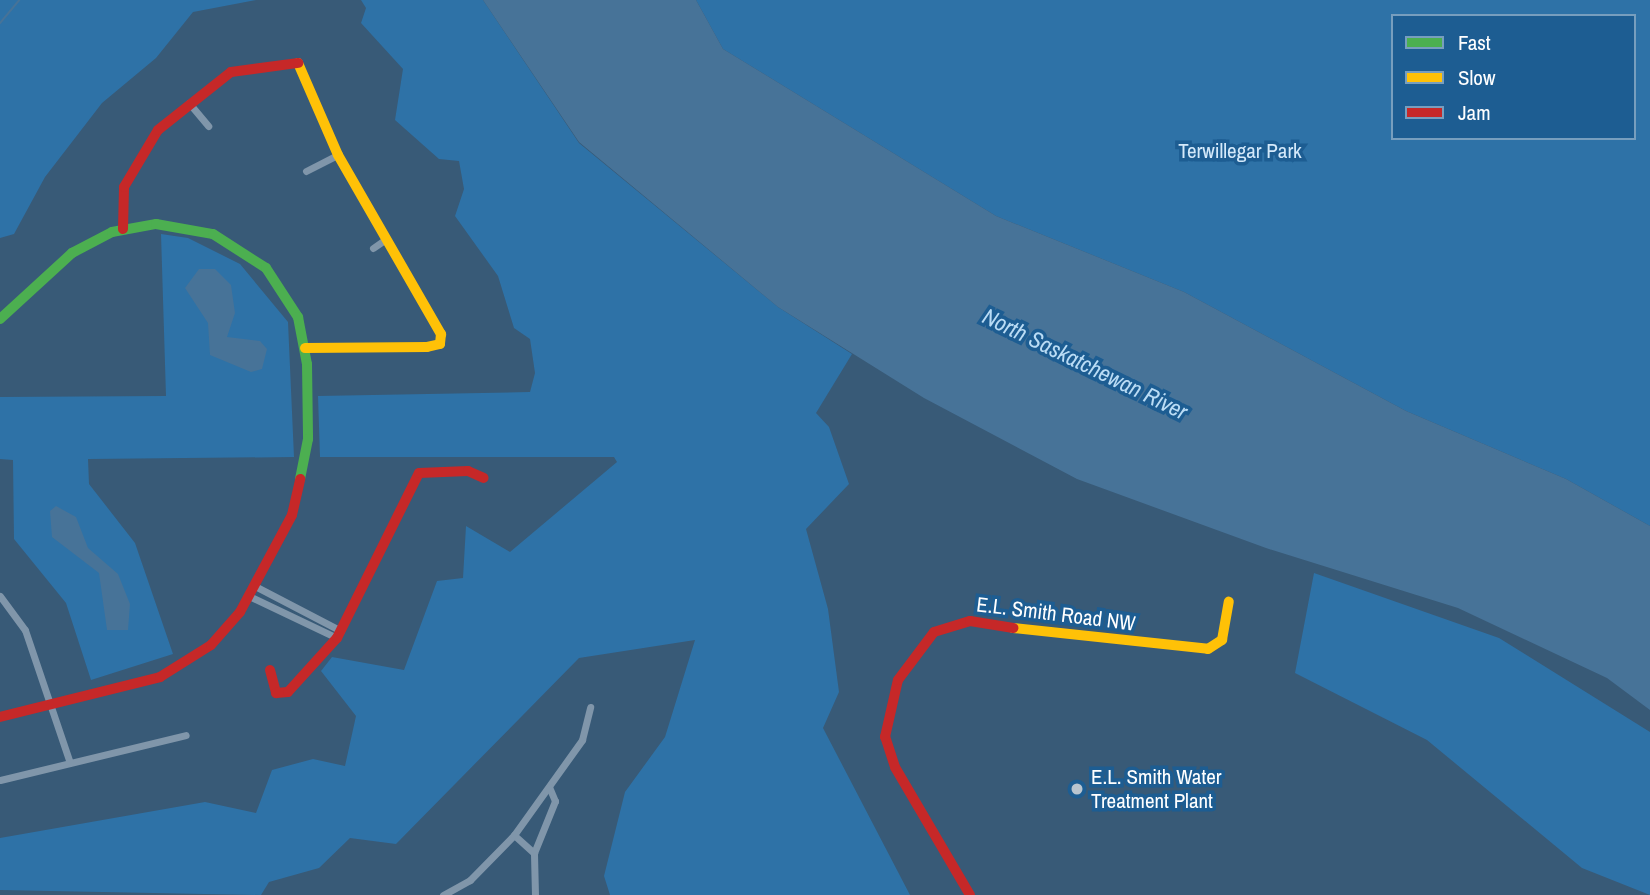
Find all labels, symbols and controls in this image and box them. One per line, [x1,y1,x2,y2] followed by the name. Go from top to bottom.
[1391,14,1636,140] legend
[1458,28,1491,57] text: Fast
[1458,63,1495,92] text: Slow
[1458,98,1491,127] text: Jam
[1178,138,1302,164] park label: Terwillegar Park
[978,302,1192,426] water label: North Saskatchewan River
[975,592,1137,636] street label: E.L. Smith Road NW
[1091,764,1221,814] place label: E.L. Smith Water Treatment Plant
[1069,781,1085,797] marker: E.L. Smith Water Treatment Plant

